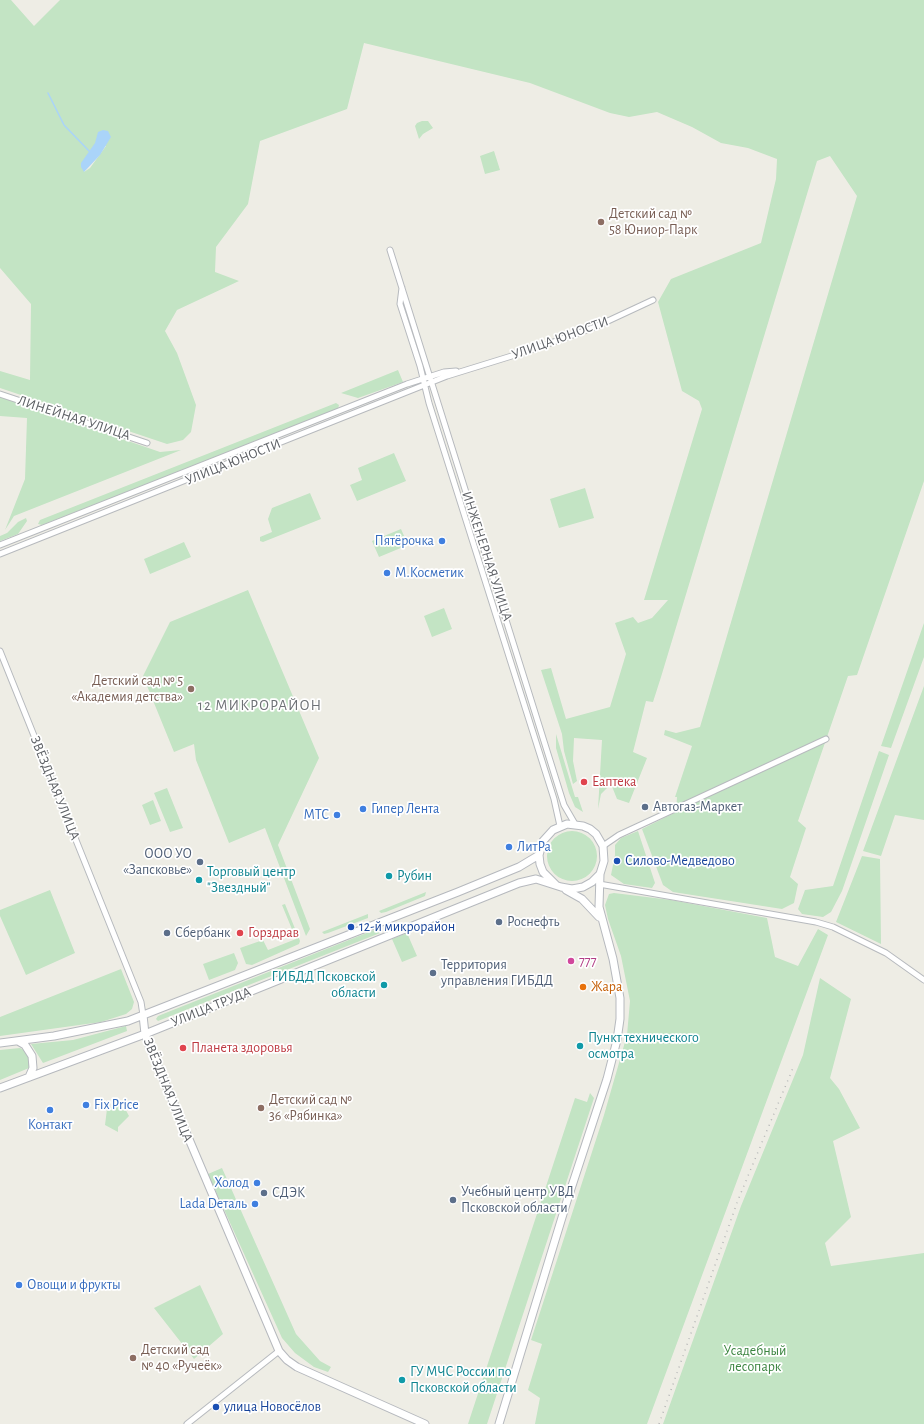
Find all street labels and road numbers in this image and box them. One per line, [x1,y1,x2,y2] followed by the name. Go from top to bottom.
[509,313,611,363] street label: УЛИЦА ЮНОСТИ
[16,392,132,444] street label: ЛИНЕЙНАЯ УЛИЦА
[183,435,283,489] street label: УЛИЦА ЮНОСТИ
[458,489,516,623] street label: ИНЖЕНЕРНАЯ УЛИЦА
[27,734,83,842] street label: ЗВЁЗДНАЯ УЛИЦА
[169,983,253,1031] street label: УЛИЦА ТРУДА
[140,1036,196,1144] street label: ЗВЁЗДНАЯ УЛИЦА

